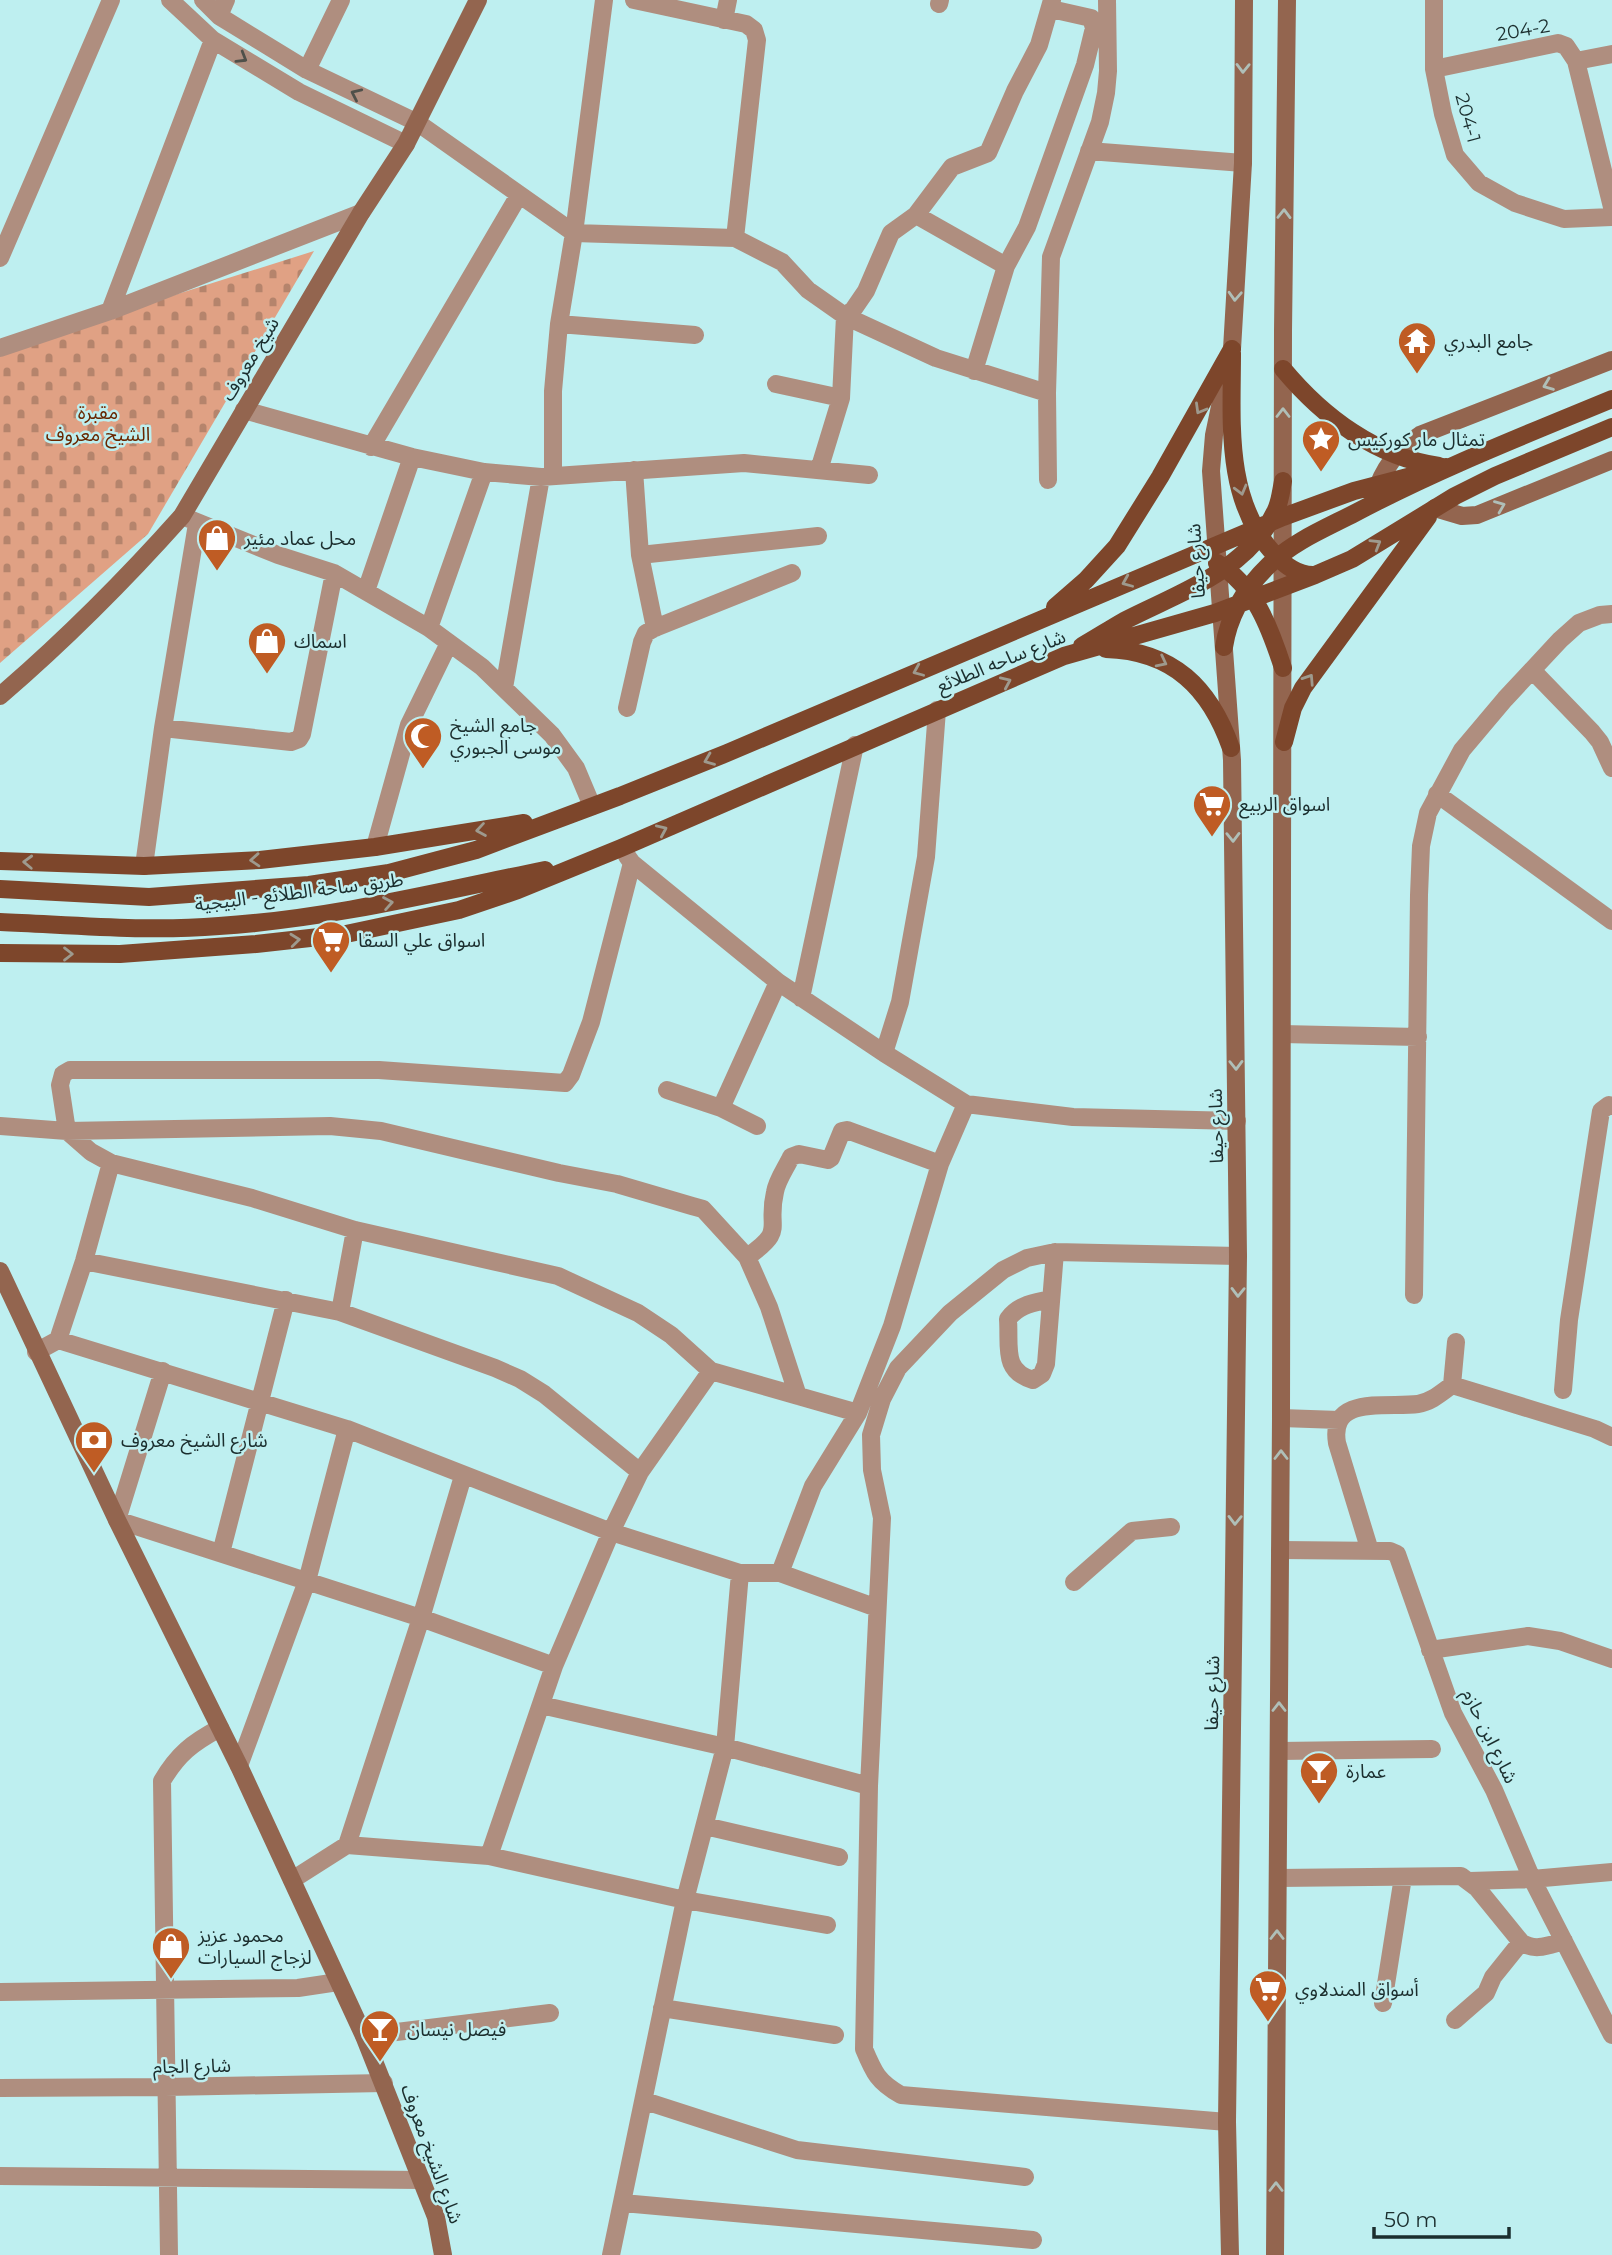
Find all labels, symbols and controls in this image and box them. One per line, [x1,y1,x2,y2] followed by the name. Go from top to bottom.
[1494,14,1552,46] street label: 204-2
[234,49,247,62] one-way arrow
[1235,63,1251,74] one-way arrow
[351,88,363,102] one-way arrow
[1450,91,1486,145] street label: 204-1
[1277,208,1292,219] one-way arrow
[1228,290,1243,301] one-way arrow
[216,313,287,407] street label: شیخ معروف
[1396,320,1438,375] temple icon: جامع البدري
[1444,330,1533,356] place label: جامع البدري
[1543,376,1555,390] one-way arrow
[46,401,150,449] park label: مقبرة الشيخ معروف
[1195,402,1208,415] one-way arrow
[1275,407,1291,417] one-way arrow
[1300,418,1342,473] place icon: تمثال مار كوركيس
[1348,428,1485,451] place label: تمثال مار كوركيس
[1232,484,1247,496] one-way arrow
[1493,501,1505,515] one-way arrow
[196,517,238,572] shop icon: محل عماد مئير
[1182,523,1212,599] street label: شارع حيفا
[243,527,356,550] place label: محل عماد مئير
[1368,539,1381,552] one-way arrow
[1122,574,1135,588] one-way arrow
[246,620,288,675] shop icon: اسماك
[933,625,1070,700] street label: شارع ساحه الطلائع
[294,630,347,653] place label: اسماك
[1155,653,1167,667] one-way arrow
[913,663,925,677] one-way arrow
[1301,673,1314,686] one-way arrow
[999,676,1011,690] one-way arrow
[450,714,561,762] place label: جامع الشيخ موسى الجبوري
[402,715,444,770] mosque icon: جامع الشيخ موسى الجبوري
[703,752,715,766] one-way arrow
[1191,783,1233,838] supermarket icon: اسواق الربيع
[1239,793,1330,819] place label: اسواق الربيع
[475,822,487,837] one-way arrow
[655,824,667,838] one-way arrow
[1225,832,1241,843] one-way arrow
[250,852,261,867] one-way arrow
[22,854,33,870] one-way arrow
[193,868,405,919] street label: طريق ساحة الطلائع - البيجية
[382,896,394,911] one-way arrow
[310,919,352,974] supermarket icon: اسواق علي السقا
[358,929,485,955] place label: اسواق علي السقا
[289,932,301,947] one-way arrow
[63,946,74,962] one-way arrow
[1228,1060,1244,1070] one-way arrow
[1204,1088,1230,1164] street label: شارع حيفا
[1230,1287,1246,1298] one-way arrow
[73,1419,115,1474] bank icon: شارع الشيخ معروف
[121,1429,268,1455] place label: شارع الشيخ معروف
[1273,1450,1289,1460] one-way arrow
[1227,1515,1243,1525] one-way arrow
[1200,1655,1226,1731] street label: شارع حيفا
[1454,1685,1523,1788] street label: شارع ابن حازم
[1271,1702,1287,1712] one-way arrow
[1298,1750,1340,1805] bar icon: عمارة
[1346,1760,1386,1783] place label: عمارة
[197,1924,312,1971] place label: محمود عزيز لزجاج السيارات
[150,1925,192,1980] shop icon: محمود عزيز لزجاج السيارات
[1269,1929,1285,1940] one-way arrow
[1247,1968,1289,2023] supermarket icon: أسواق المندلاوي
[1295,1978,1419,2004] place label: أسواق المندلاوي
[359,2008,401,2063] bar icon: فيصل نيسان
[407,2018,506,2041] place label: فيصل نيسان
[153,2054,231,2081] street label: شارع الجام
[393,2081,468,2228] street label: شارع الشيخ معروف
[1268,2181,1284,2192] one-way arrow
[1374,2196,1509,2240] scale bar
[1384,2207,1438,2232] text: 50 m

